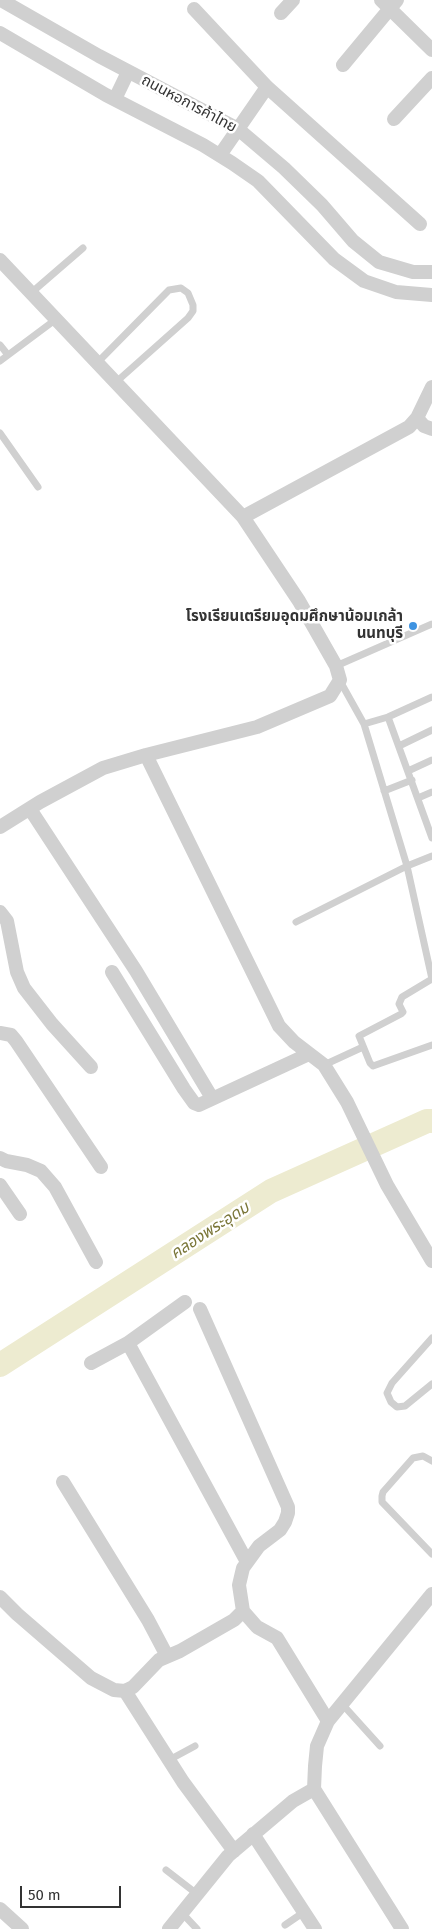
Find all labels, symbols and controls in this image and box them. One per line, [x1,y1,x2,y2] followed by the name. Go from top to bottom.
[138,71,240,137] street label: ถนนหอการค้าไทย
[186,608,403,643] place label: โรงเรียนเตรียมอุดมศึกษาน้อมเกล้า นนทบุรี
[407,620,419,632] marker: โรงเรียนเตรียมอุดมศึกษาน้อมเกล้า นนทบุรี
[167,1198,253,1264] water label: คลองพระอุดม
[22,1876,124,1908] scale bar
[28,1886,61,1904] text: 50 m

